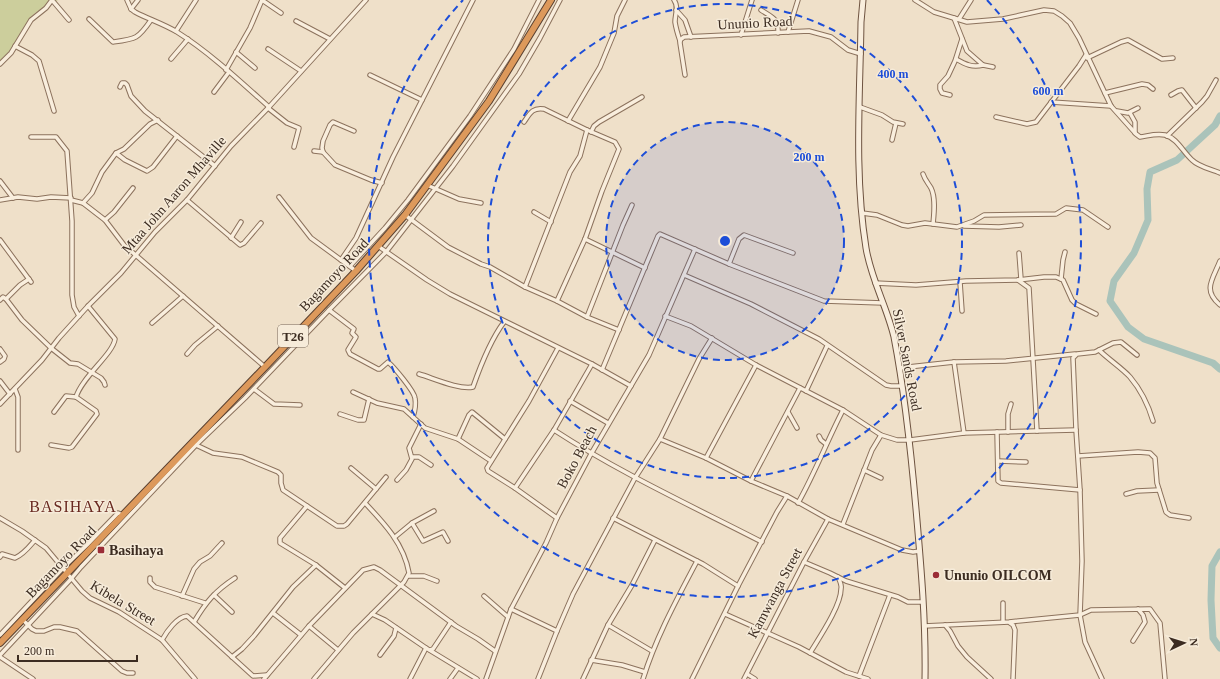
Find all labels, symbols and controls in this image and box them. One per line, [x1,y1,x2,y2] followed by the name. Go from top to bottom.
[717,14,793,32] street label: Ununio Road
[878,67,909,81] text: 400 m
[1033,84,1064,98] text: 600 m
[119,133,229,257] street label: Mtaa John Aaron Mhaville
[794,150,825,164] text: 200 m
[718,234,732,248] centre of rings
[297,236,371,314] street label: Bagamoyo Road
[890,308,924,412] street label: Silver Sands Road
[278,325,308,347] road number: T26
[554,423,600,491] street label: Boko Beach
[29,498,117,515] district label: BASIHAYA
[23,523,99,601] street label: Bagamoyo Road
[109,543,163,558] place label: Basihaya
[96,545,106,555] marker: Basihaya
[745,545,805,641] street label: Kamwanga Street
[944,568,1052,583] place label: Ununio OILCOM
[931,570,941,580] marker: Ununio OILCOM
[88,578,158,628] street label: Kibela Street
[1164,623,1204,663] north arrow
[18,637,137,663] scale bar
[1188,638,1200,647] text: N
[24,644,55,658] text: 200 m

